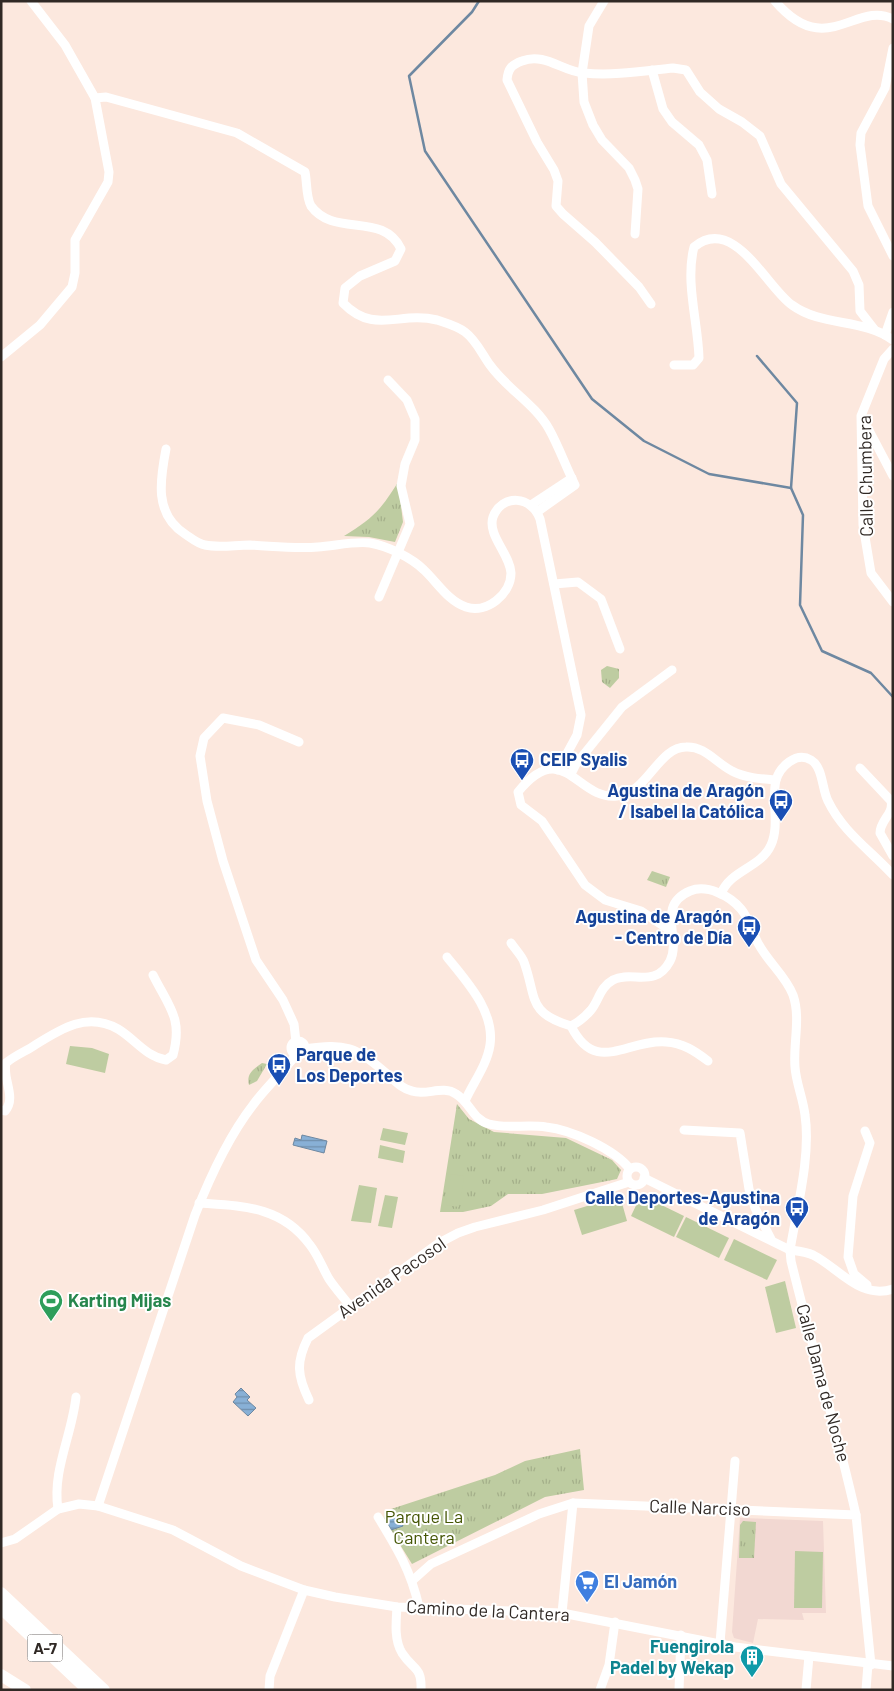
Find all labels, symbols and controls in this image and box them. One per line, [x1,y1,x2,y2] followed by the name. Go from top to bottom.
[853,415,877,537] street label: Calle Chumbera
[509,747,535,781] bus stop icon: CEIP Syalis
[540,748,627,770] place label: CEIP Syalis
[607,779,764,822] place label: Agustina de Aragón / Isabel la Católica
[768,788,794,822] bus stop icon: Agustina de Aragón / Isabel la Católica
[575,905,732,948] place label: Agustina de Aragón - Centro de Día
[736,914,762,948] bus stop icon: Agustina de Aragón - Centro de Día
[296,1043,403,1086] place label: Parque de Los Deportes
[266,1052,292,1086] bus stop icon: Parque de Los Deportes
[585,1186,780,1229] place label: Calle Deportes-Agustina de Aragón
[784,1195,810,1229] bus stop icon: Calle Deportes-Agustina de Aragón
[333,1232,450,1323] street label: Avenida Pacosol
[38,1288,64,1322] sports icon: Karting Mijas
[68,1289,171,1311] place label: Karting Mijas
[792,1301,856,1464] street label: Calle Dama de Noche
[649,1494,751,1520] street label: Calle Narciso
[385,1505,463,1548] park label: Parque La Cantera
[574,1569,600,1603] supermarket icon: El Jamón
[604,1570,677,1592] place label: El Jamón
[406,1595,570,1625] street label: Camino de la Cantera
[28,1635,62,1662] road number: A-7
[610,1635,734,1678] place label: Fuengirola Padel by Wekap
[739,1644,765,1678] building icon: Fuengirola Padel by Wekap

